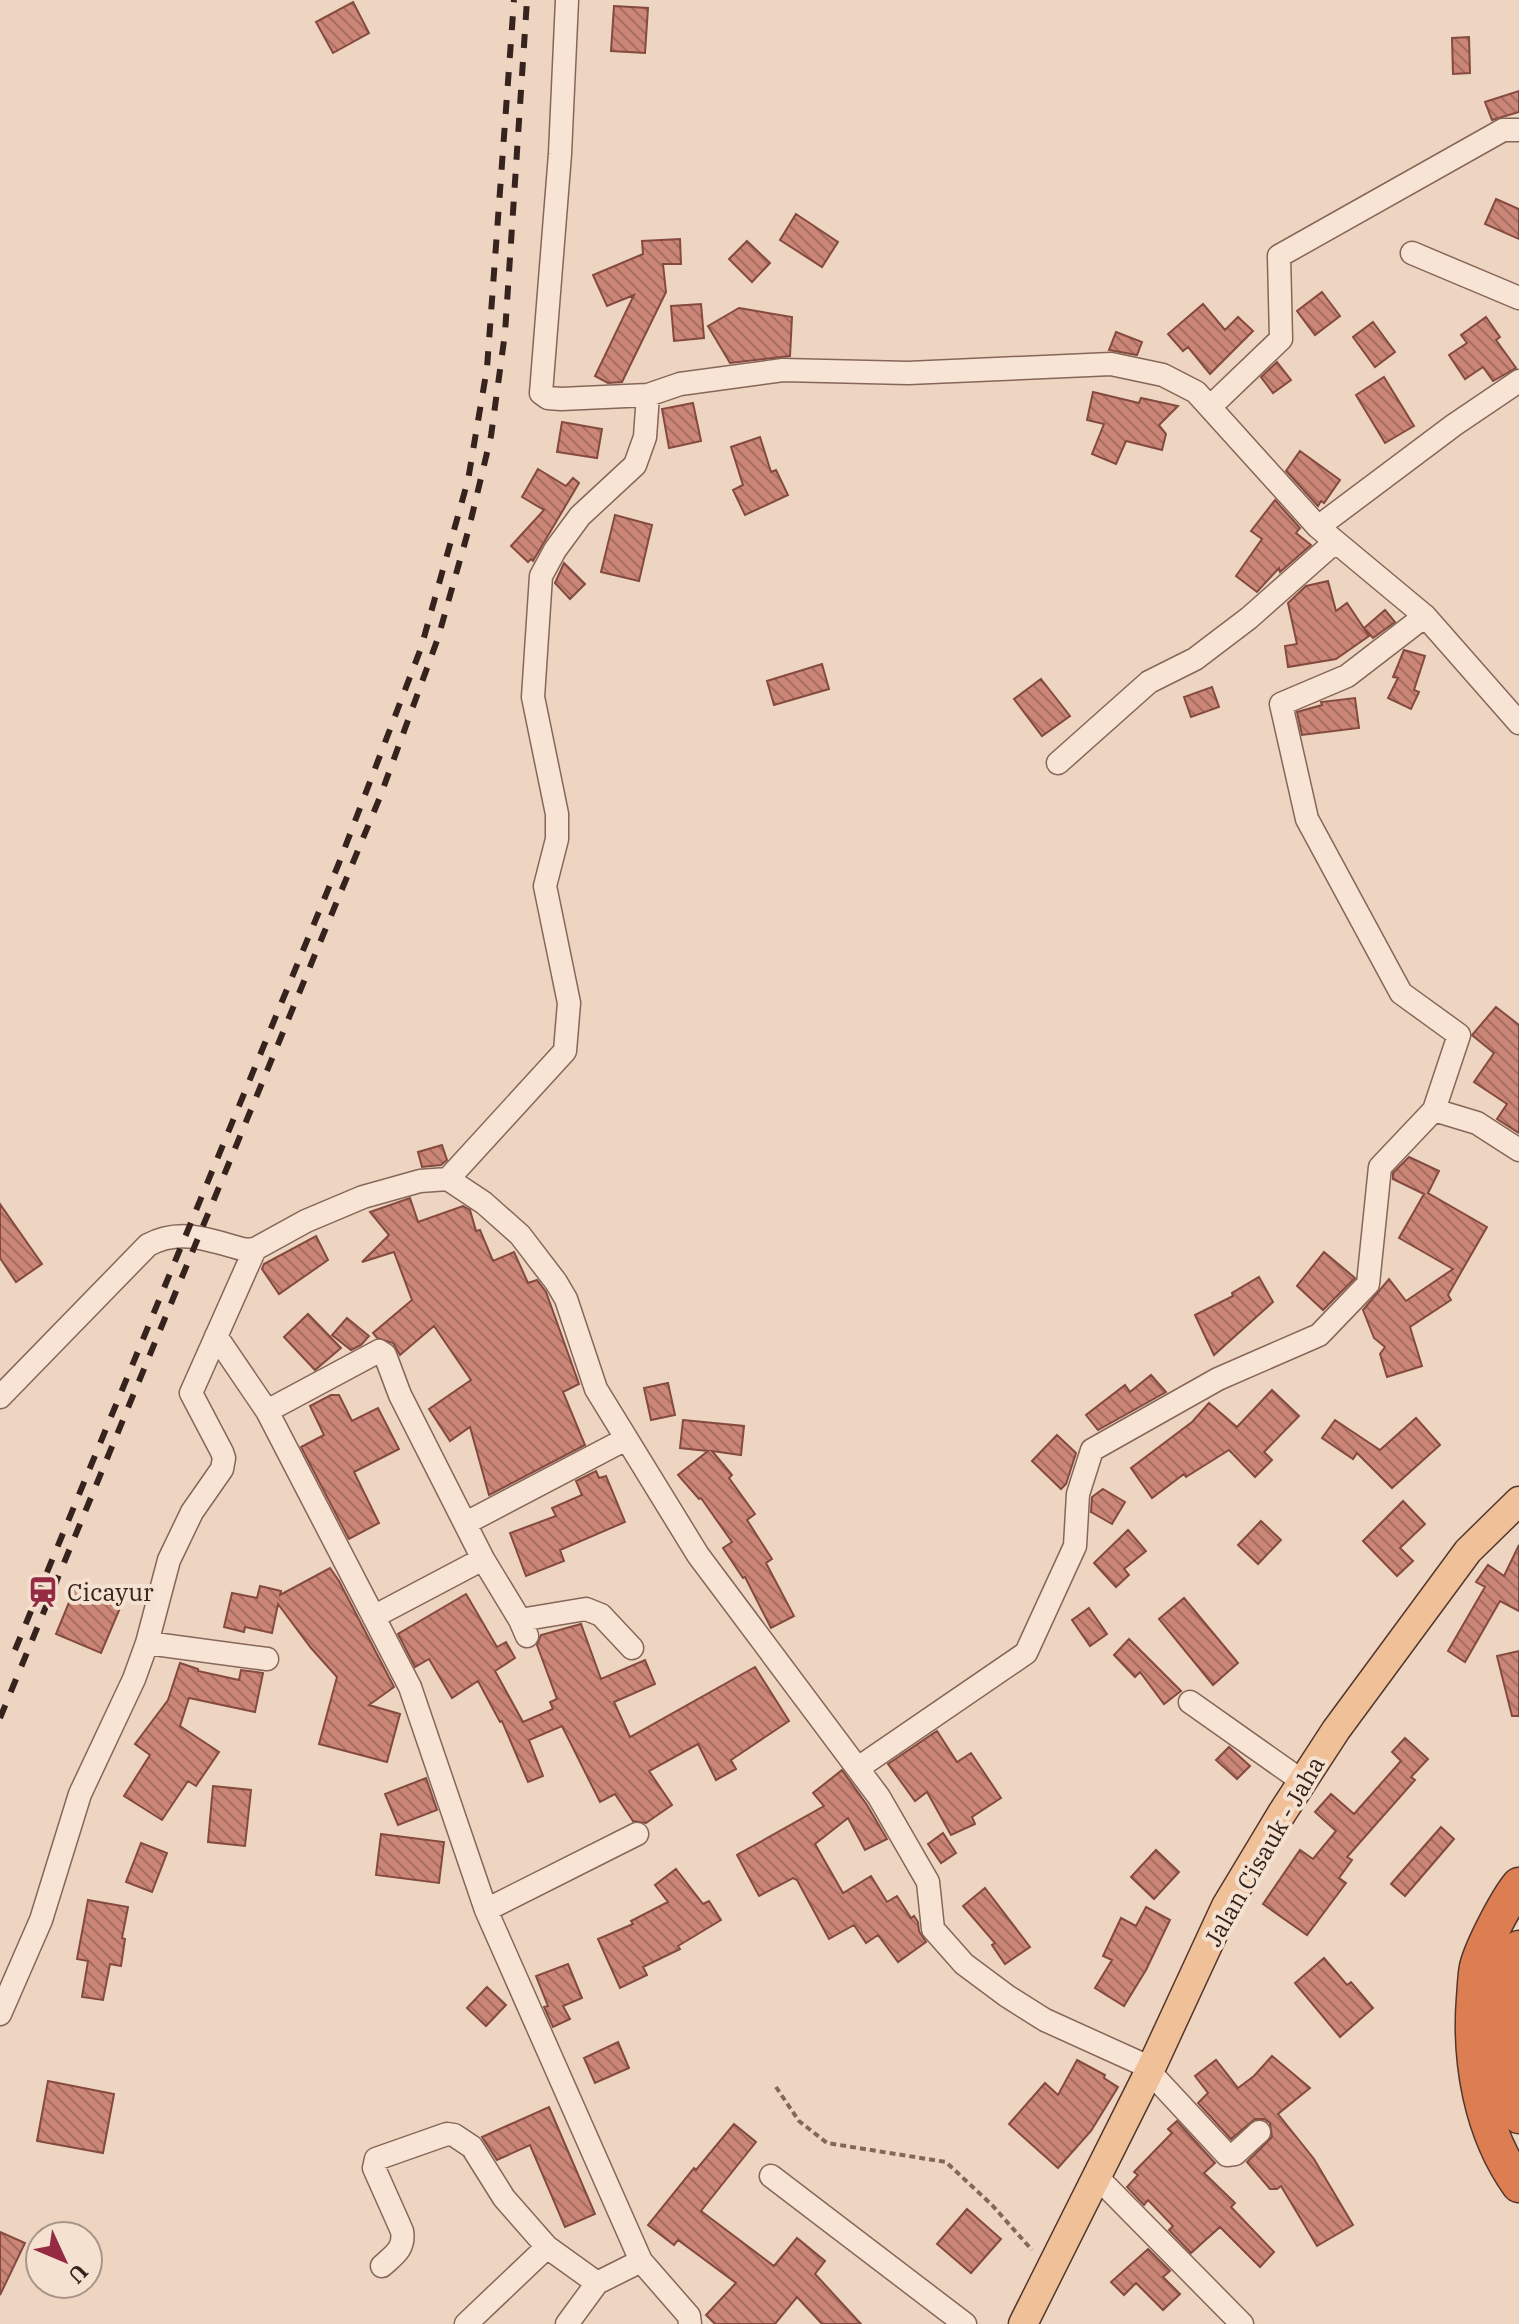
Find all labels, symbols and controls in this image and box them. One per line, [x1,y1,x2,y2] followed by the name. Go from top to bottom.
[26,1575,60,1609] station icon: Cicayur
[67,1576,154,1608] place label: Cicayur
[1197,1750,1331,1952] street label: Jalan Cisauk - Jaha
[24,2220,104,2300] north arrow
[62,2258,95,2290] text: U

